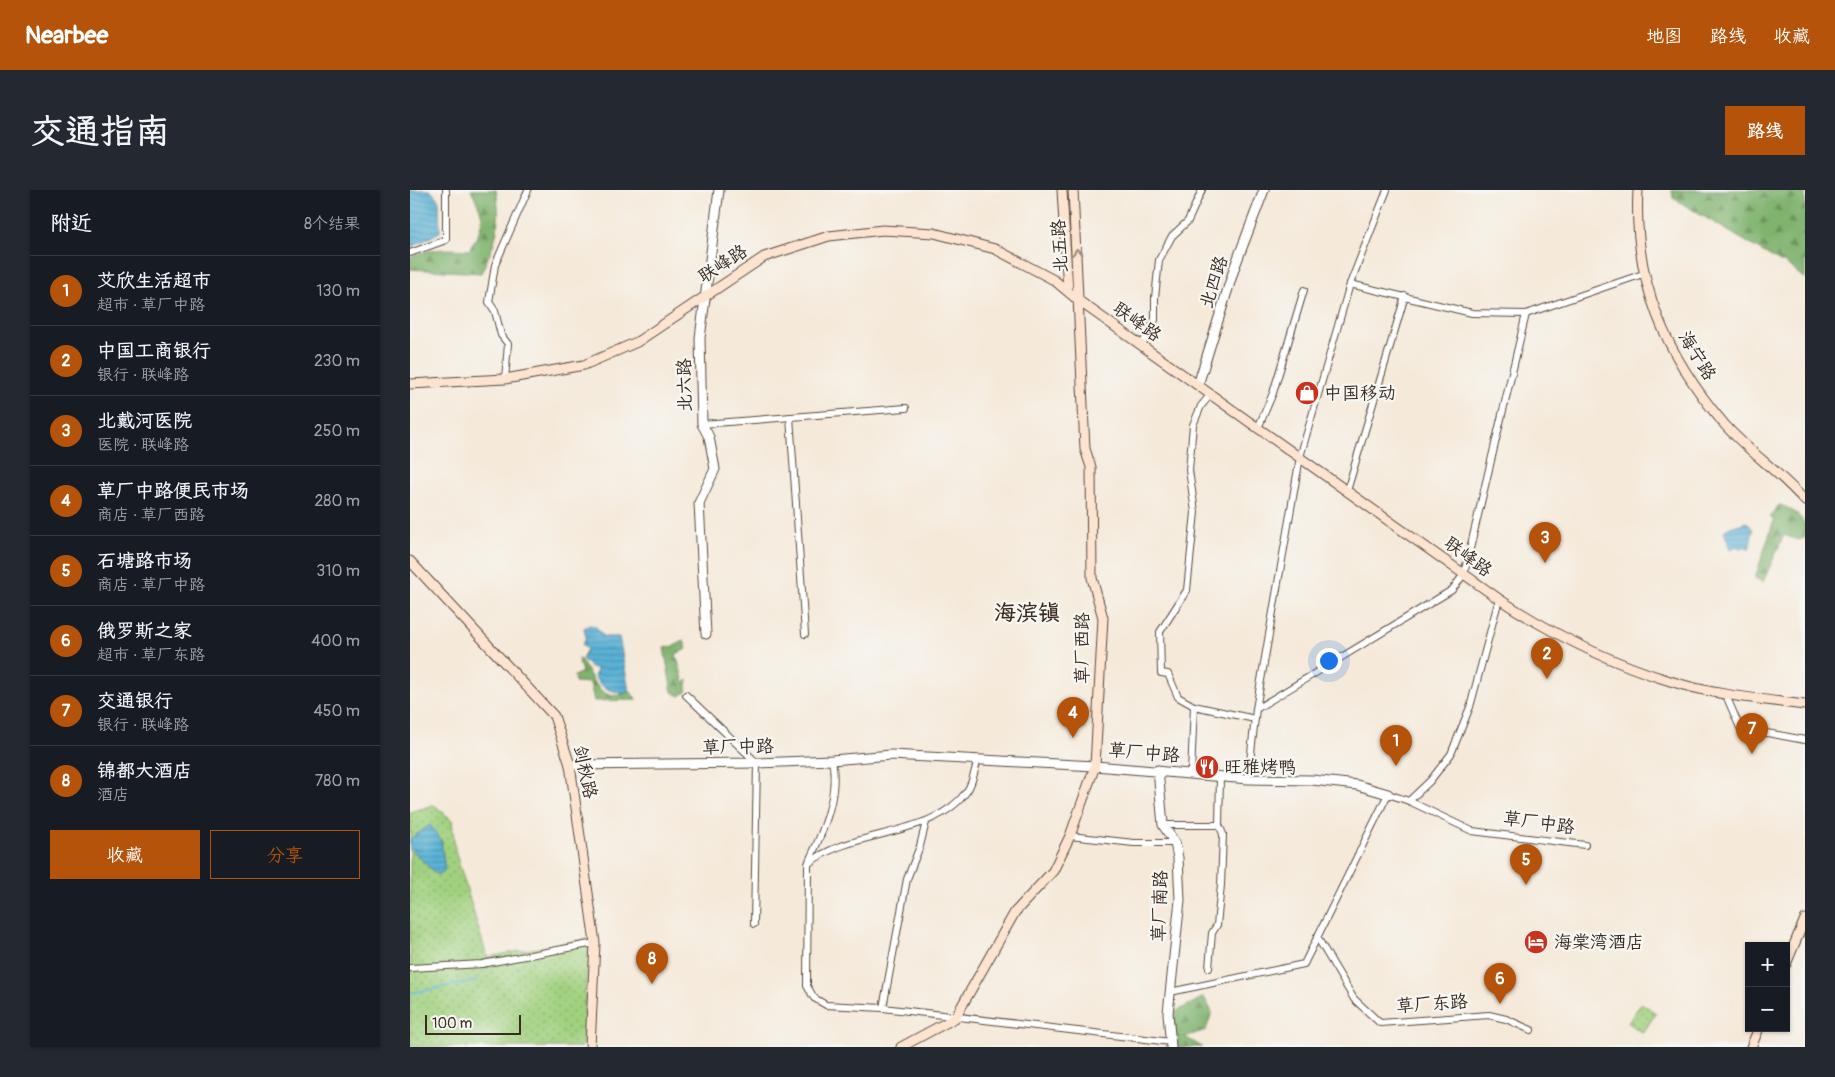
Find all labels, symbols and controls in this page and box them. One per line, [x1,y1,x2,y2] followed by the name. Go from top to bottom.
[25,21,108,50] text: Nearbee
[1646,25,1682,48] text: 地图
[1710,25,1746,48] text: 路线
[1774,25,1810,48] text: 收藏
[1725,106,1805,155] button: 路线
[30,110,170,154] text: 交通指南
[50,210,92,237] text: 附近
[304,214,360,234] text: 8个结果
[1047,218,1073,274] street label: 北五路
[694,240,752,288] street label: 联峰路
[1072,248,1083,256] one-way arrow
[1195,253,1233,311] street label: 北四路
[97,269,211,293] text: 艾欣生活超市
[63,281,69,301] text: 1
[316,281,360,301] text: 130 m
[97,295,205,315] text: 超市 · 草厂中路
[1108,297,1166,347] street label: 联峰路
[1673,327,1721,385] street label: 海宁路
[97,339,211,363] text: 中国工商银行
[62,351,70,371] text: 2
[314,351,360,371] text: 230 m
[673,358,697,412] street label: 北六路
[97,365,189,385] text: 银行 · 联峰路
[1294,380,1320,406] shop icon: 中国移动
[1324,382,1396,405] place label: 中国移动
[97,409,192,433] text: 北戴河医院
[62,421,70,441] text: 3
[314,421,360,441] text: 250 m
[97,435,189,455] text: 医院 · 联峰路
[97,479,249,503] text: 草厂中路便民市场
[61,491,71,511] text: 4
[314,491,360,511] text: 280 m
[97,505,205,525] text: 商店 · 草厂西路
[1529,522,1561,563] pin: 3
[1439,532,1497,582] street label: 联峰路
[97,549,192,573] text: 石塘路市场
[62,561,70,581] text: 5
[316,561,360,581] text: 310 m
[97,575,205,595] text: 商店 · 草厂中路
[994,599,1060,627] district label: 海滨镇
[1071,612,1094,684] street label: 草厂西路
[97,619,192,643] text: 俄罗斯之家
[61,631,71,651] text: 6
[311,631,360,651] text: 400 m
[1531,638,1563,679] pin: 2
[97,645,205,665] text: 超市 · 草厂东路
[1316,648,1342,674] your location
[97,689,173,713] text: 交通银行
[1057,697,1089,738] pin: 4
[62,701,70,721] text: 7
[313,701,360,721] text: 450 m
[1736,713,1768,754] pin: 7
[97,715,189,735] text: 银行 · 联峰路
[1380,725,1412,766] pin: 1
[702,735,774,759] street label: 草厂中路
[1107,738,1181,768] street label: 草厂中路
[568,743,602,801] street label: 剑秋路
[1194,754,1220,780] restaurant icon: 旺雅烤鸭
[1224,756,1296,779] place label: 旺雅烤鸭
[97,759,192,783] text: 锦都大酒店
[62,771,70,791] text: 8
[315,771,360,791] text: 780 m
[97,785,129,805] text: 酒店
[1502,807,1576,839] street label: 草厂中路
[50,830,200,879] button: 收藏
[210,830,360,879] button: 分享
[1510,844,1542,885] pin: 5
[1147,870,1173,942] street label: 草厂南路
[1523,929,1549,955] hotel icon: 海棠湾酒店
[1554,931,1644,954] place label: 海棠湾酒店
[1745,942,1790,1032] map controls
[1745,942,1790,987] button: +
[636,943,668,984] pin: 8
[1484,963,1516,1004] pin: 6
[1745,987,1790,1032] button: −
[1395,990,1469,1018] street label: 草厂东路
[425,1012,521,1035] scale bar
[432,1015,472,1032] text: 100 m

